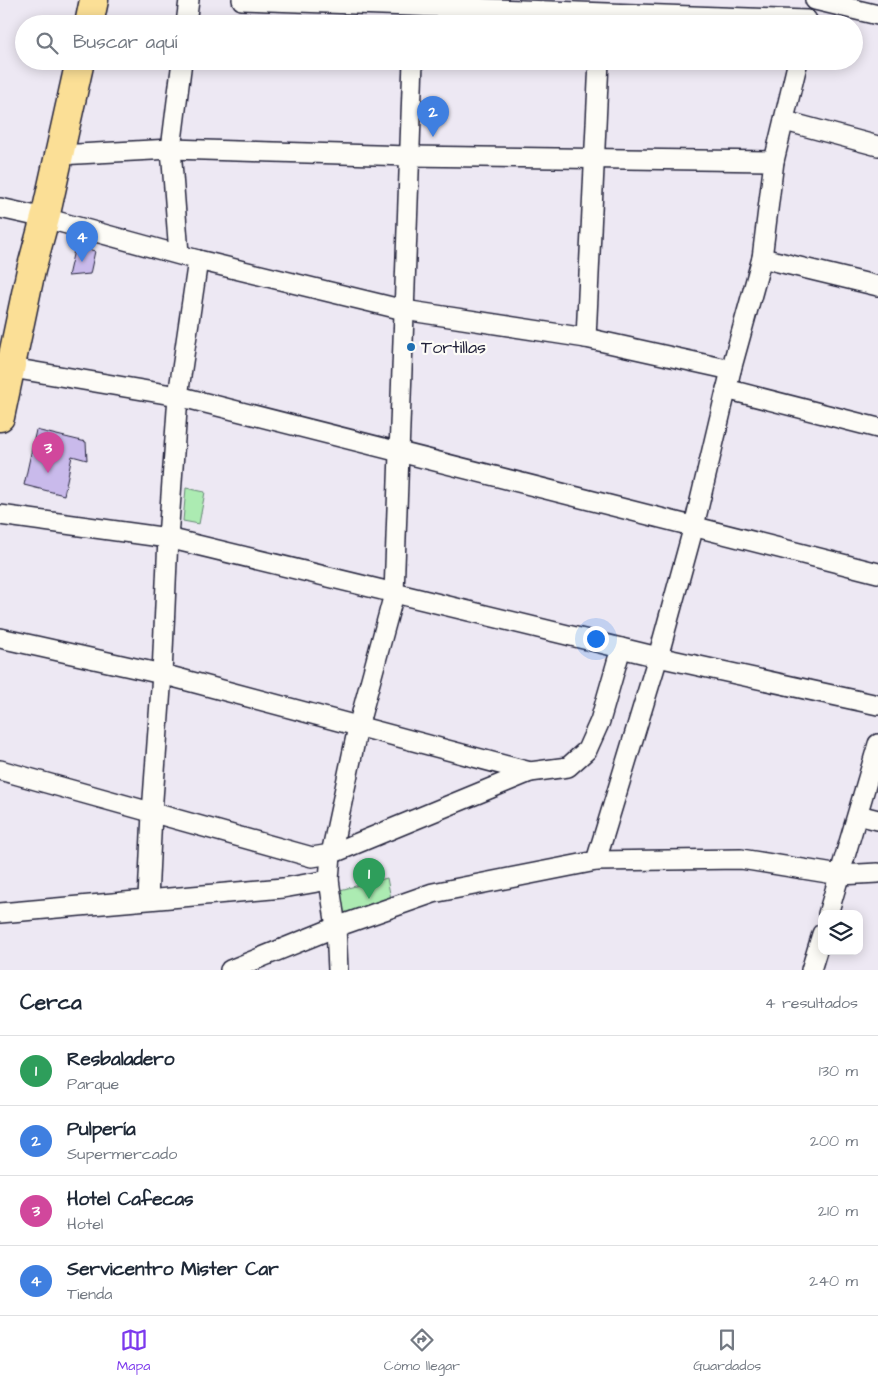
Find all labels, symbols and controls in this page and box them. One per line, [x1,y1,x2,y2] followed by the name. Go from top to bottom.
[15,15,863,70] search box
[33,29,61,57] icon: search
[73,29,177,56] text: Buscar aquí
[417,96,449,137] pin: 2
[66,221,98,262] pin: 4
[421,335,486,360] place label: Tortillas
[405,341,417,353] marker: Tortillas
[32,432,64,473] pin: 3
[583,626,609,652] your location
[353,858,385,899] pin: 1
[818,910,863,955] map controls
[818,910,863,955] button: layers
[20,988,82,1017] text: Cerca
[765,992,858,1014] text: 4 resultados
[67,1046,175,1073] text: Resbaladero
[35,1060,37,1082] text: 1
[819,1060,858,1082] text: 130 m
[67,1073,119,1095] text: Parque
[67,1116,136,1143] text: Pulpería
[31,1130,41,1152] text: 2
[810,1130,858,1152] text: 200 m
[67,1143,177,1165] text: Supermercado
[67,1186,194,1213] text: Hotel Cafecas
[32,1200,40,1222] text: 3
[818,1200,858,1222] text: 210 m
[67,1213,103,1235] text: Hotel
[67,1256,279,1283] text: Servicentro Mister Car
[31,1270,41,1292] text: 4
[809,1270,858,1292] text: 240 m
[67,1283,112,1305] text: Tienda
[117,1326,150,1376] tab: Mapa
[384,1326,460,1376] tab: Cómo llegar
[693,1326,761,1376] tab: Guardados

